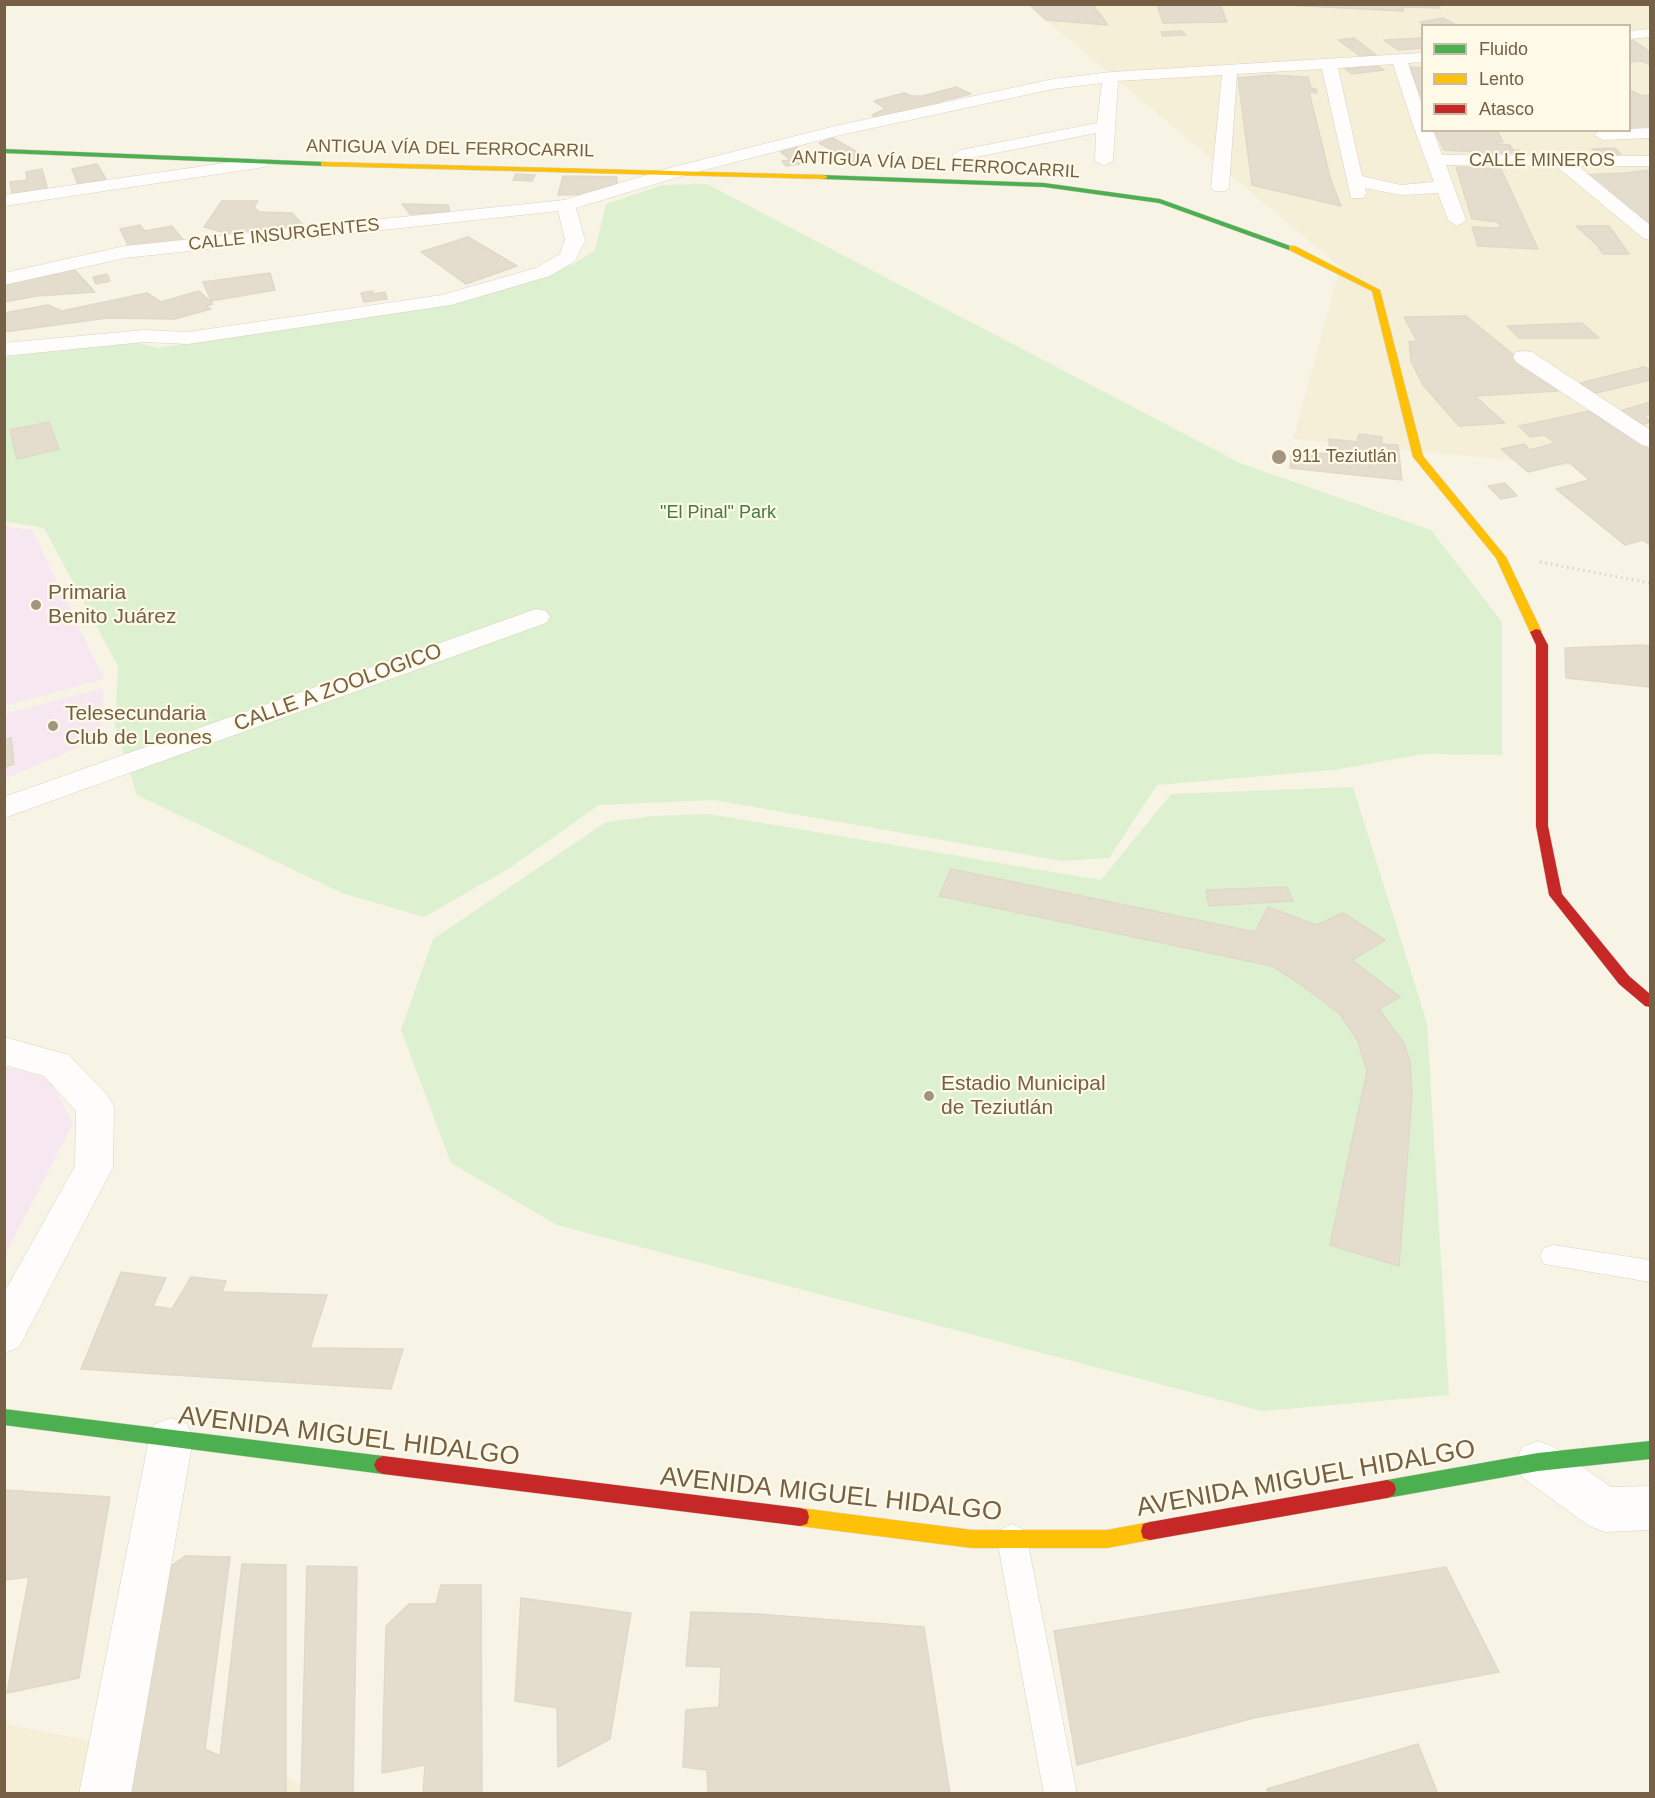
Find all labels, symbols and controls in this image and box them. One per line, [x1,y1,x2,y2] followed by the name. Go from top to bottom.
[1421,24,1631,132] legend
[1479,39,1528,59] text: Fluido
[1479,69,1524,89] text: Lento
[1479,99,1534,119] text: Atasco
[306,136,594,162] street label: ANTIGUA VÍA DEL FERROCARRIL
[792,147,1080,183] street label: ANTIGUA VÍA DEL FERROCARRIL
[1469,150,1615,172] street label: CALLE MINEROS
[187,214,381,256] street label: CALLE INSURGENTES
[1292,446,1397,468] place label: 911 Teziutlán
[1270,448,1288,466] marker: 911 Teziutlán
[660,502,776,524] park label: "El Pinal" Park
[48,580,176,630] place label: Primaria Benito Juárez
[29,598,43,612] marker: Primaria Benito Juárez
[231,639,445,737] street label: CALLE A ZOOLOGICO
[65,701,212,751] place label: Telesecundaria Club de Leones
[46,719,60,733] marker: Telesecundaria Club de Leones
[941,1071,1106,1121] place label: Estadio Municipal de Teziutlán
[922,1089,936,1103] marker: Estadio Municipal de Teziutlán
[177,1401,521,1473] street label: AVENIDA MIGUEL HIDALGO
[1134,1434,1478,1524] street label: AVENIDA MIGUEL HIDALGO
[659,1462,1003,1528] street label: AVENIDA MIGUEL HIDALGO

